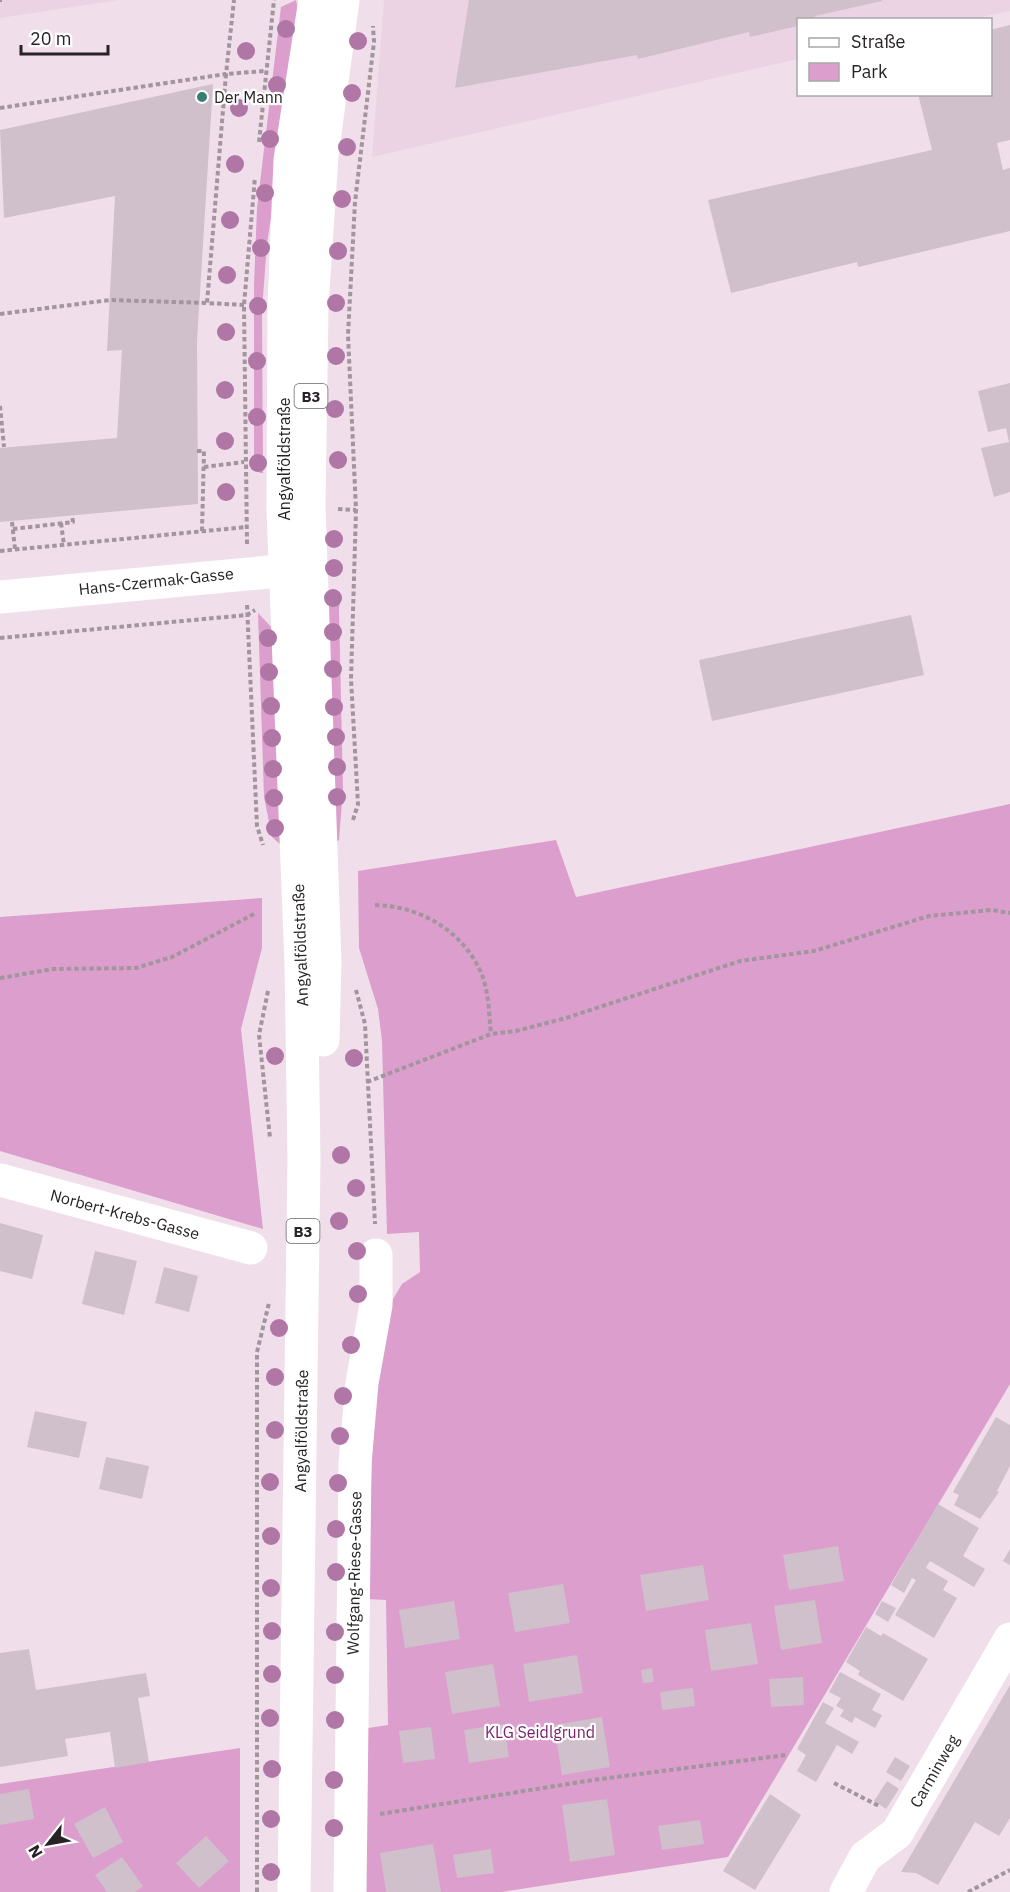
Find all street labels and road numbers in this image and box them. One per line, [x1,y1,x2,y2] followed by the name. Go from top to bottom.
[294,384,328,408] road number: B3
[274,397,294,520] street label: Angyalföldstraße
[77,563,235,599] street label: Hans-Czermak-Gasse
[288,883,312,1007] street label: Angyalföldstraße
[48,1184,202,1244] street label: Norbert-Krebs-Gasse
[286,1219,320,1243] road number: B3
[290,1369,312,1493] street label: Angyalföldstraße
[343,1491,365,1655] street label: Wolfgang-Riese-Gasse
[905,1731,963,1811] street label: Carminweg

